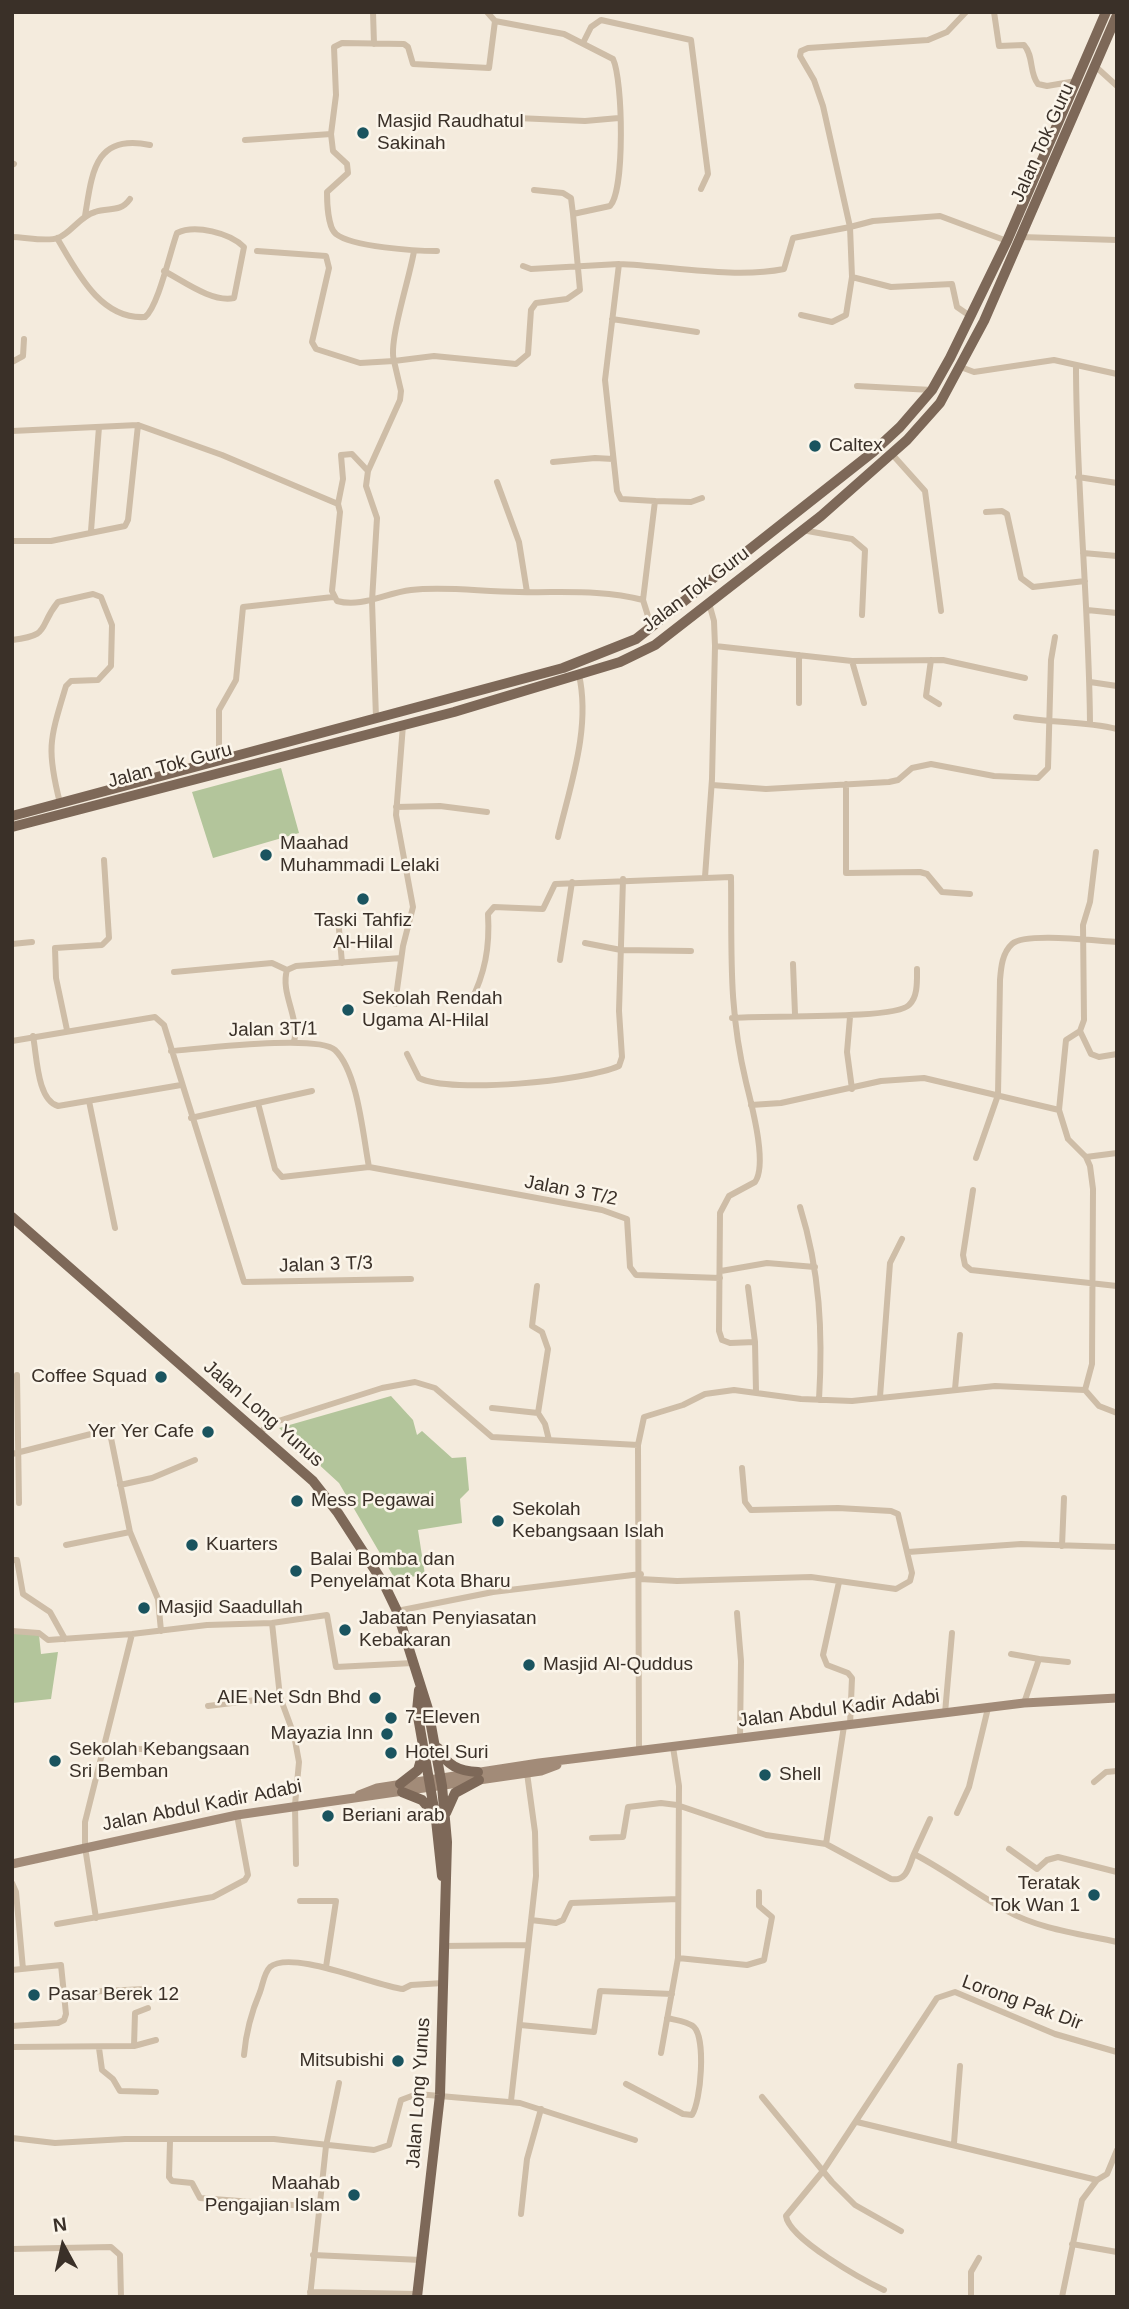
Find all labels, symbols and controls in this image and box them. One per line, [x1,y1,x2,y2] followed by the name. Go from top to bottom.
[1007,80,1079,206] street label: Jalan Tok Guru
[377,111,524,155] place label: Masjid Raudhatul Sakinah
[355,125,371,141] marker: Masjid Raudhatul Sakinah
[829,435,883,457] place label: Caltex
[807,438,823,454] marker: Caltex
[638,542,754,638] street label: Jalan Tok Guru
[105,738,235,794] street label: Jalan Tok Guru
[280,833,439,877] place label: Maahad Muhammadi Lelaki
[258,847,274,863] marker: Maahad Muhammadi Lelaki
[355,891,371,907] marker: Taski Tahfiz Al-Hilal
[314,910,412,954] place label: Taski Tahfiz Al-Hilal
[362,988,502,1032] place label: Sekolah Rendah Ugama Al-Hilal
[340,1002,356,1018] marker: Sekolah Rendah Ugama Al-Hilal
[228,1018,318,1042] street label: Jalan 3T/1
[523,1171,619,1211] street label: Jalan 3 T/2
[279,1252,373,1278] street label: Jalan 3 T/3
[199,1356,327,1472] street label: Jalan Long Yunus
[31,1366,147,1388] place label: Coffee Squad
[153,1369,169,1385] marker: Coffee Squad
[88,1421,194,1443] place label: Yer Yer Cafe
[200,1424,216,1440] marker: Yer Yer Cafe
[311,1490,435,1512] place label: Mess Pegawai
[289,1493,305,1509] marker: Mess Pegawai
[512,1499,664,1543] place label: Sekolah Kebangsaan Islah
[490,1513,506,1529] marker: Sekolah Kebangsaan Islah
[206,1534,278,1556] place label: Kuarters
[184,1537,200,1553] marker: Kuarters
[310,1549,511,1593] place label: Balai Bomba dan Penyelamat Kota Bharu
[288,1563,304,1579] marker: Balai Bomba dan Penyelamat Kota Bharu
[158,1597,303,1619] place label: Masjid Saadullah
[136,1600,152,1616] marker: Masjid Saadullah
[359,1608,536,1652] place label: Jabatan Penyiasatan Kebakaran
[337,1622,353,1638] marker: Jabatan Penyiasatan Kebakaran
[543,1654,693,1676] place label: Masjid Al-Quddus
[521,1657,537,1673] marker: Masjid Al-Quddus
[737,1685,941,1733] street label: Jalan Abdul Kadir Adabi
[217,1687,361,1709] place label: AIE Net Sdn Bhd
[367,1690,383,1706] marker: AIE Net Sdn Bhd
[405,1707,480,1729] place label: 7-Eleven
[383,1710,399,1726] marker: 7-Eleven
[271,1723,373,1745] place label: Mayazia Inn
[379,1726,395,1742] marker: Mayazia Inn
[69,1739,250,1783] place label: Sekolah Kebangsaan Sri Bemban
[405,1742,488,1764] place label: Hotel Suri
[383,1745,399,1761] marker: Hotel Suri
[47,1753,63,1769] marker: Sekolah Kebangsaan Sri Bemban
[779,1764,821,1786] place label: Shell
[757,1767,773,1783] marker: Shell
[100,1775,304,1837] street label: Jalan Abdul Kadir Adabi
[342,1805,444,1827] place label: Beriani arab
[320,1808,336,1824] marker: Beriani arab
[991,1873,1080,1917] place label: Teratak Tok Wan 1
[1086,1887,1102,1903] marker: Teratak Tok Wan 1
[959,1971,1085,2035] street label: Lorong Pak Dir
[48,1984,179,2006] place label: Pasar Berek 12
[26,1987,42,2003] marker: Pasar Berek 12
[402,2017,436,2169] street label: Jalan Long Yunus
[300,2050,384,2072] place label: Mitsubishi
[390,2053,406,2069] marker: Mitsubishi
[205,2173,340,2217] place label: Maahab Pengajian Islam
[346,2187,362,2203] marker: Maahab Pengajian Islam
[28,2211,98,2281] north arrow
[52,2213,68,2236] text: N

